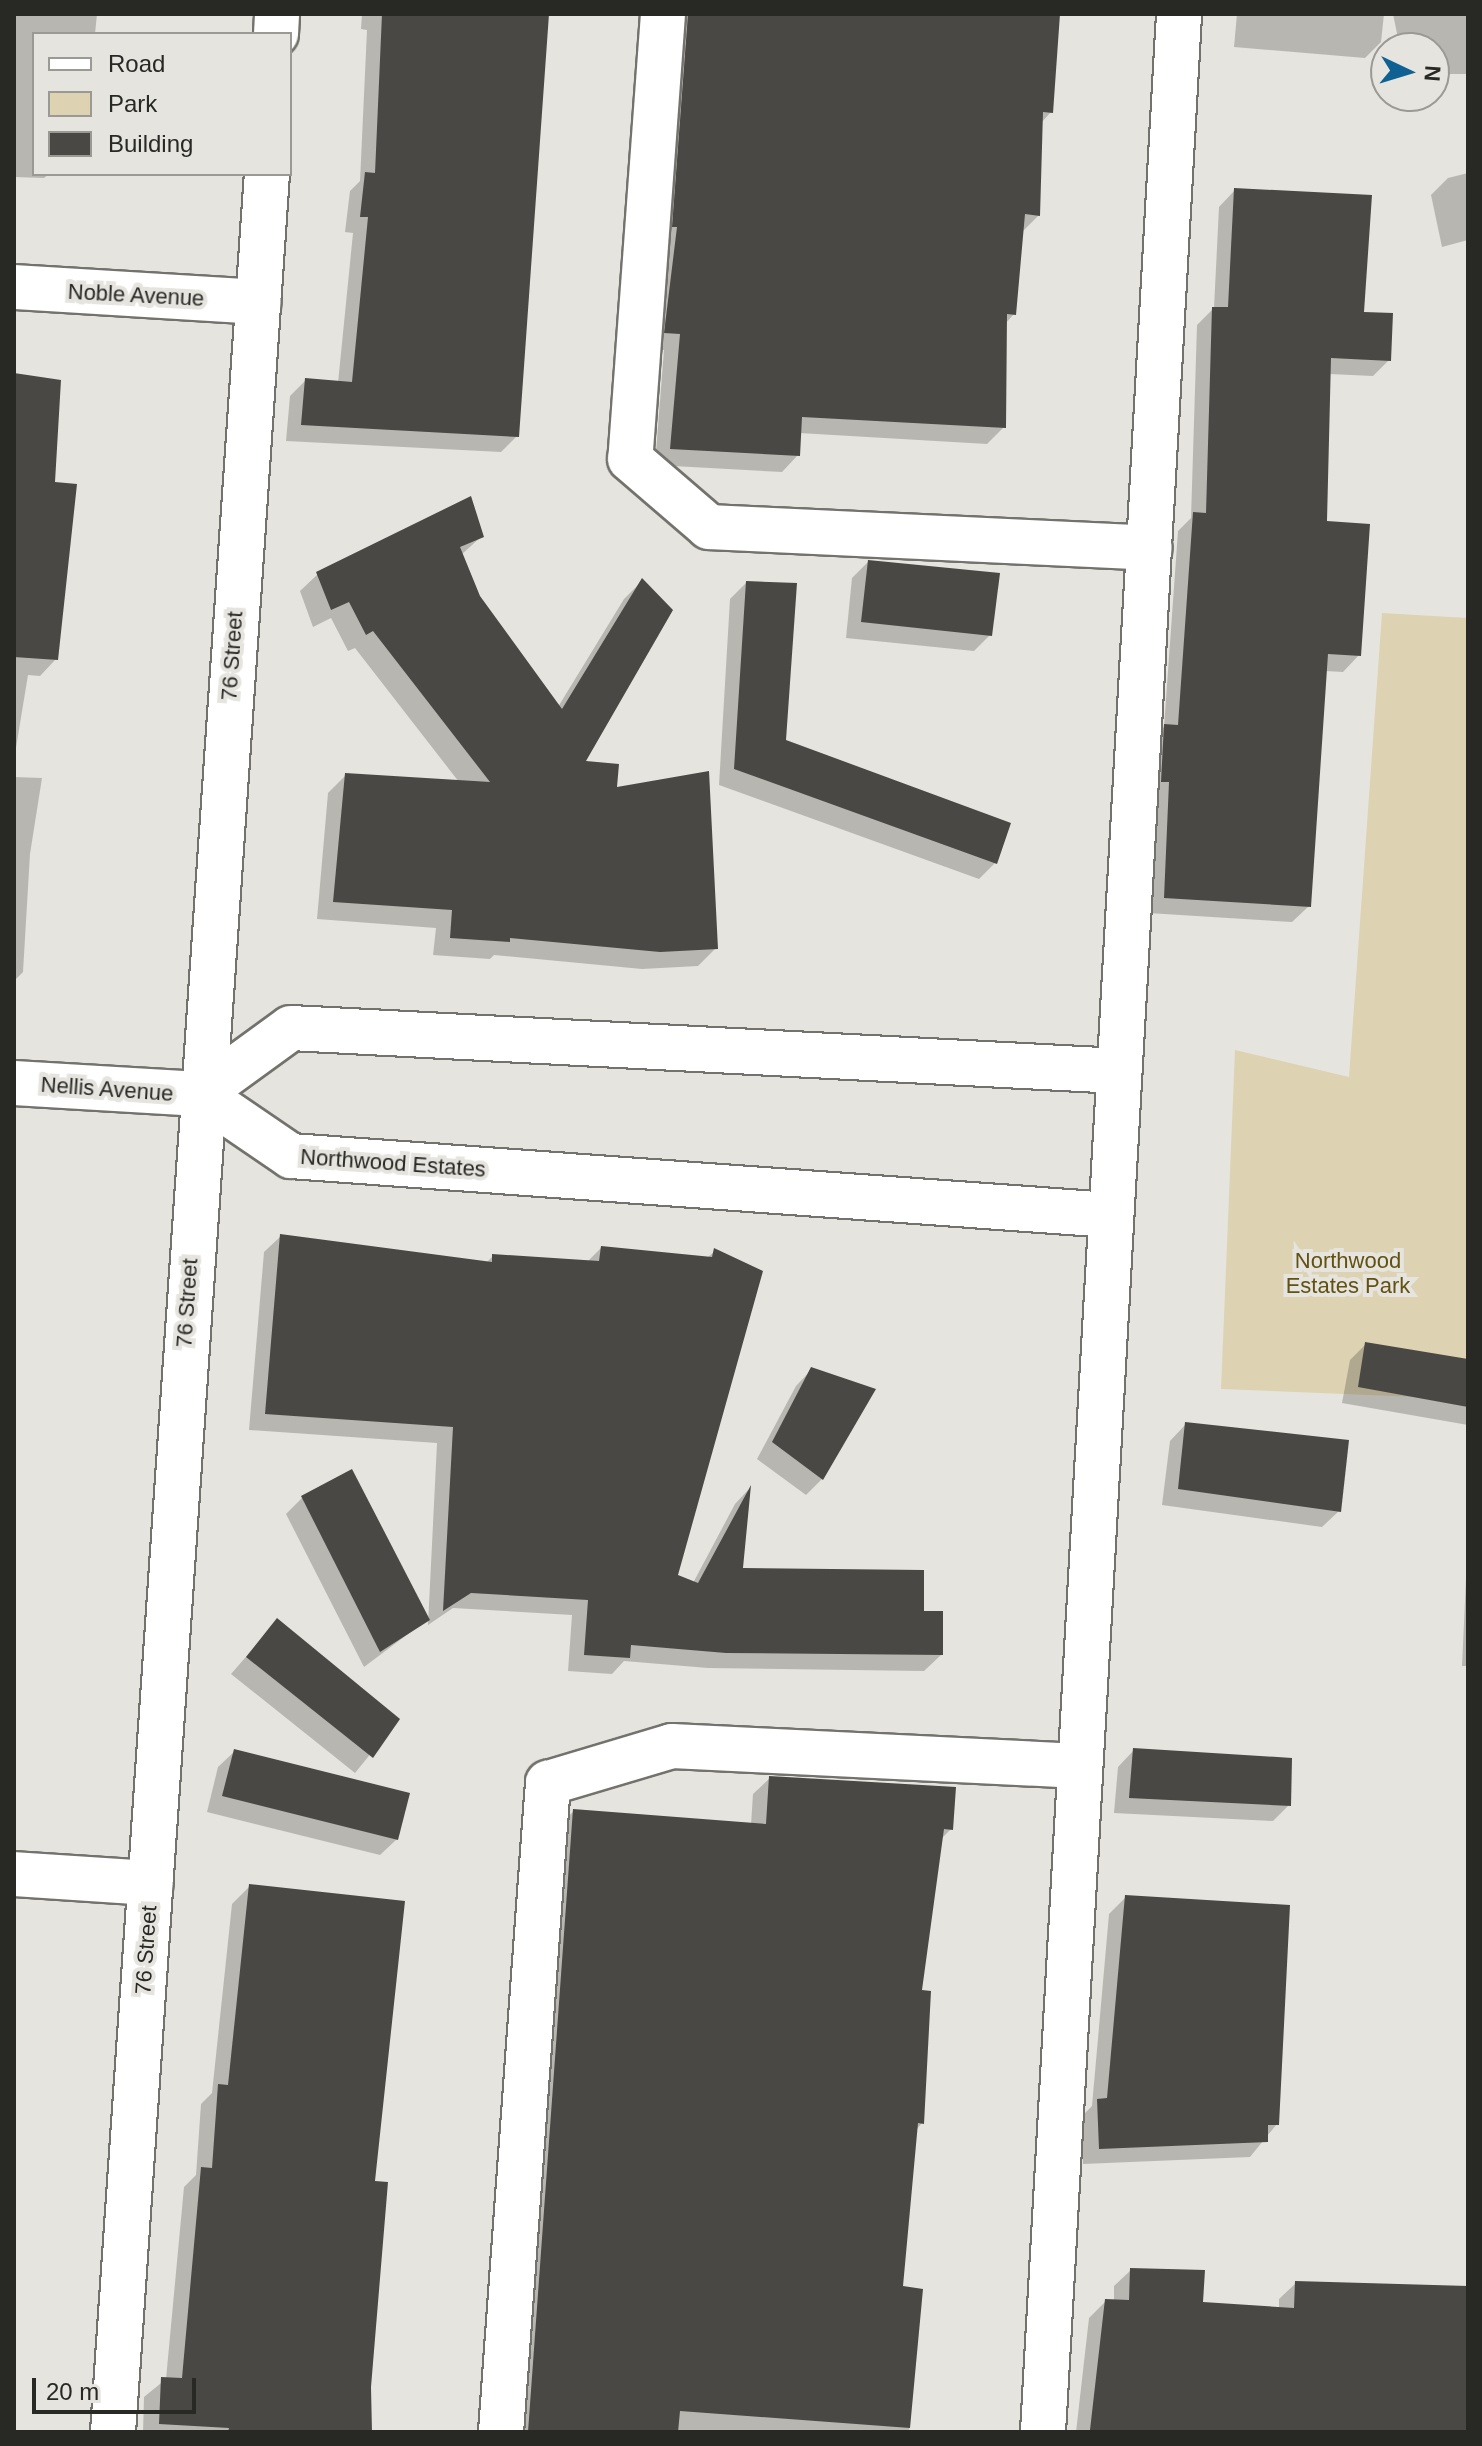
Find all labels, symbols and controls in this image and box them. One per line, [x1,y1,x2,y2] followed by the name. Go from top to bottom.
[32,32,292,176] legend
[1370,32,1450,112] north arrow
[108,50,165,77] text: Road
[1419,65,1445,82] text: N
[108,90,157,117] text: Park
[108,130,193,157] text: Building
[66,278,206,312] street label: Noble Avenue
[216,611,248,701] street label: 76 Street
[39,1071,175,1107] street label: Nellis Avenue
[299,1143,487,1183] street label: Northwood Estates
[1286,1247,1410,1298] park label: Northwood Estates Park
[171,1258,203,1348] street label: 76 Street
[130,1905,162,1995] street label: 76 Street
[36,2362,200,2412] scale bar
[46,2378,99,2405] text: 20 m

